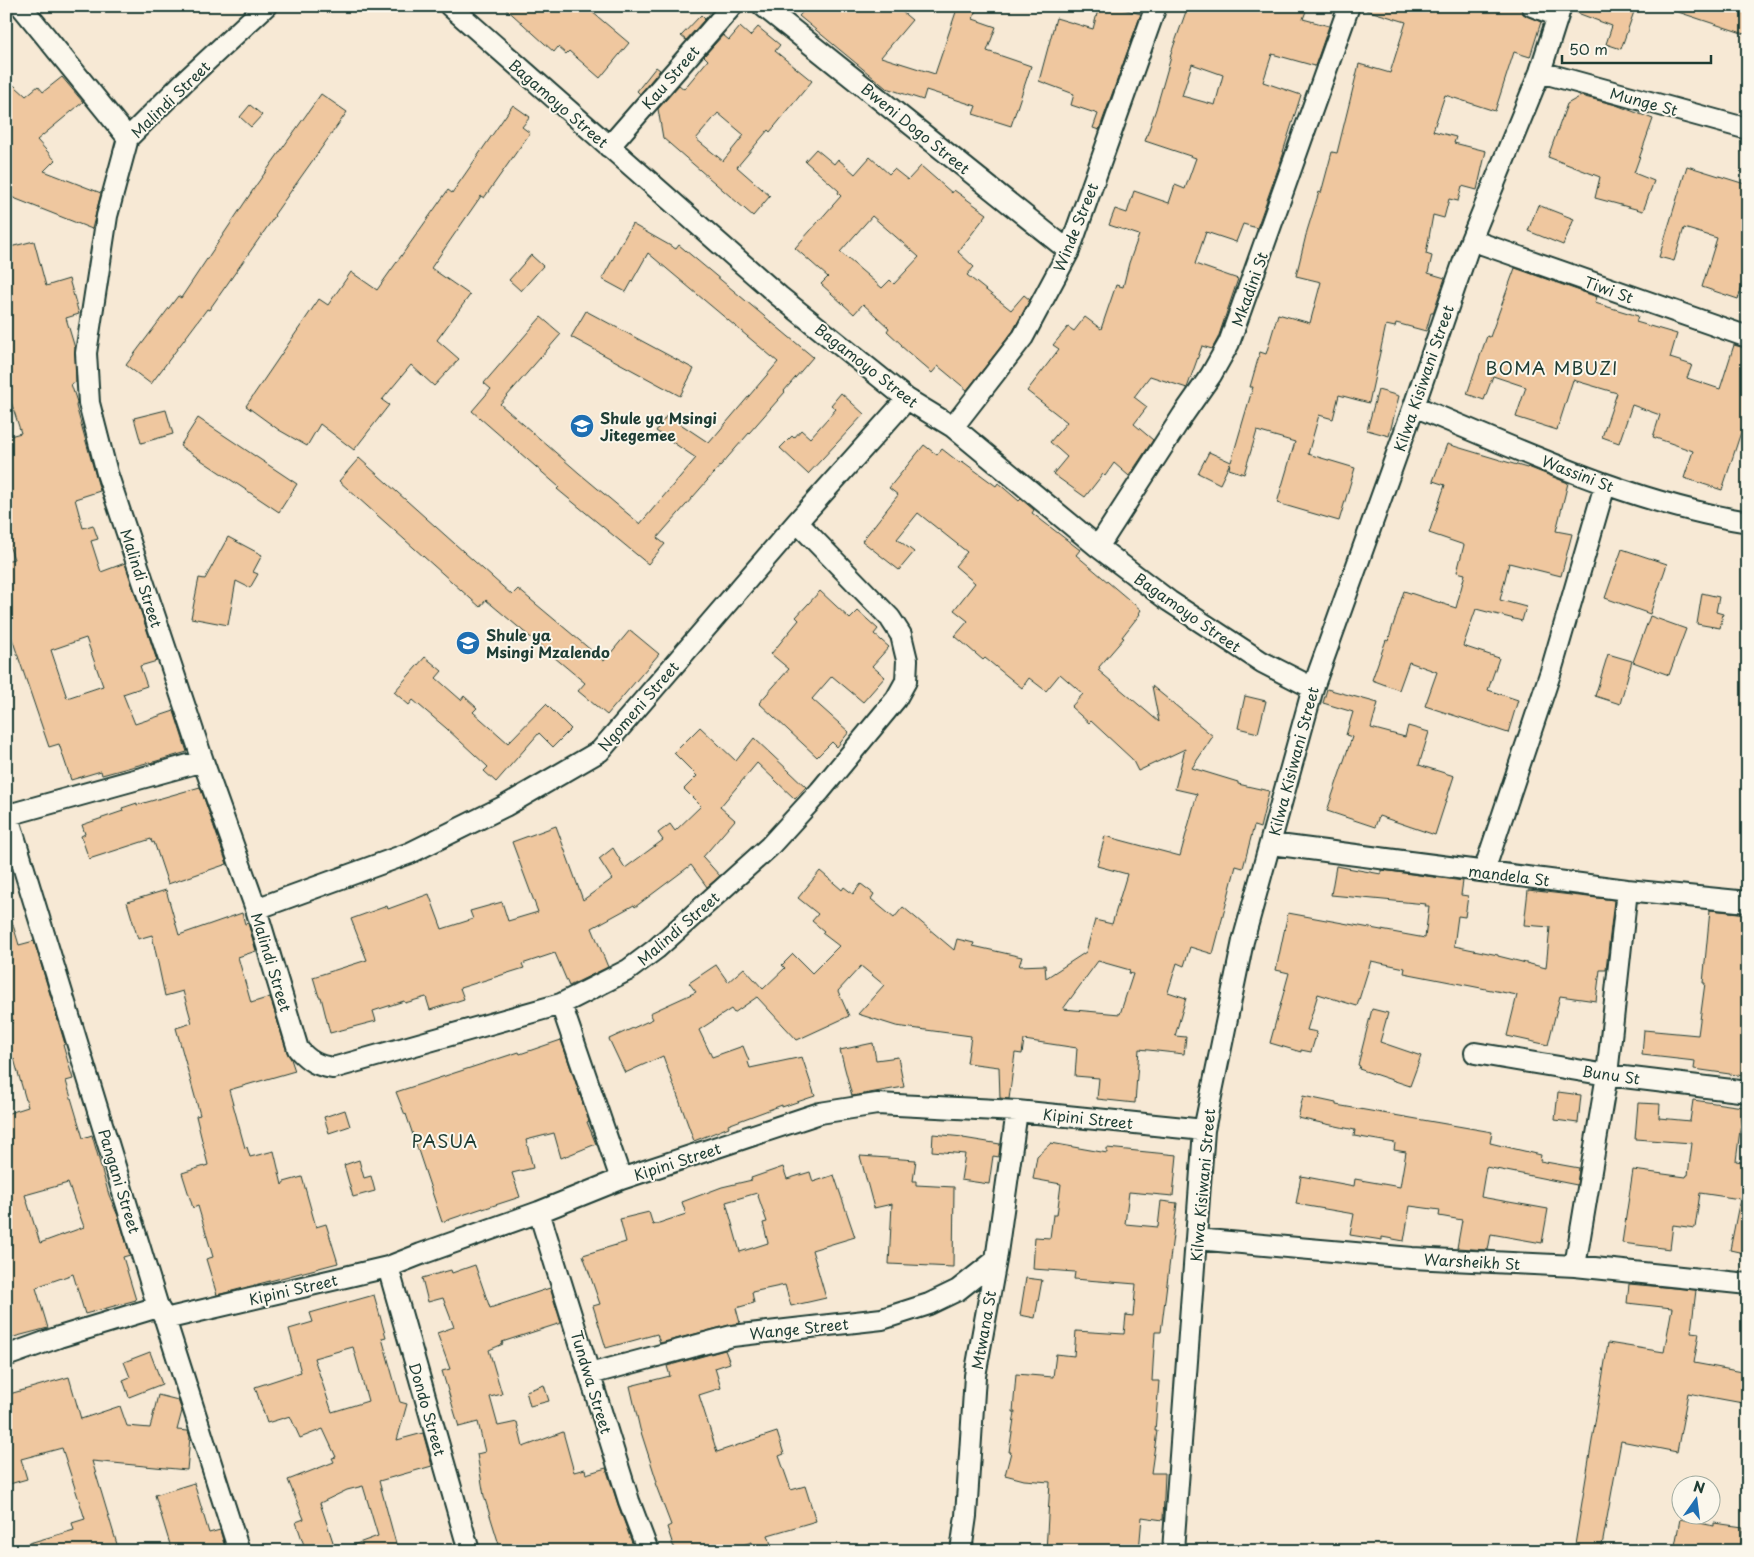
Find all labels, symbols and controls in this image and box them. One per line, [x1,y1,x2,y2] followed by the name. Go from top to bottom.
[1562,32,1710,64] scale bar
[1569,37,1608,60] text: 50 m
[636,40,704,114] street label: Kau Street
[504,53,614,153] street label: Bagamoyo Street
[125,55,215,143] street label: Malindi Street
[857,77,975,179] street label: Bweni Dogo Street
[1608,81,1680,121] street label: Munge St
[1047,179,1103,275] street label: Winde Street
[1225,249,1273,329] street label: Mkadini St
[1581,270,1637,308] street label: Tiwi St
[1387,302,1459,454] street label: Kilwa Kisiwani Street
[810,317,924,413] street label: Bagamoyo Street
[1486,354,1618,381] district label: BOMA MBUZI
[600,406,717,446] place label: Shule ya Msingi Jitegemee
[569,413,595,439] school or university icon: Shule ya Msingi Jitegemee
[1539,449,1617,497] street label: Wassini St
[115,526,169,630] street label: Malindi Street
[1130,567,1246,657] street label: Bagamoyo Street
[486,623,610,663] place label: Shule ya Msingi Mzalendo
[455,630,481,656] school or university icon: Shule ya Msingi Mzalendo
[592,656,684,756] street label: Ngomeni Street
[1262,684,1324,838] street label: Kilwa Kisiwani Street
[1467,859,1551,891] street label: mandela St
[632,886,724,970] street label: Malindi Street
[246,910,298,1014] street label: Malindi Street
[1581,1059,1641,1089] street label: Bunu St
[1042,1102,1134,1134] street label: Kipini Street
[1184,1108,1220,1262] street label: Kilwa Kisiwani Street
[93,1126,147,1236] street label: Pangani Street
[412,1127,478,1154] district label: PASUA
[630,1136,724,1186] street label: Kipini Street
[1423,1247,1521,1275] street label: Warsheikh St
[246,1268,340,1310] street label: Kipini Street
[965,1289,1001,1371] street label: Mtwana St
[748,1311,850,1345] street label: Wange Street
[565,1328,619,1436] street label: Tundwa Street
[404,1359,452,1459] street label: Dondo Street
[1672,1474,1722,1524] north arrow
[1691,1475,1707,1498] text: N

